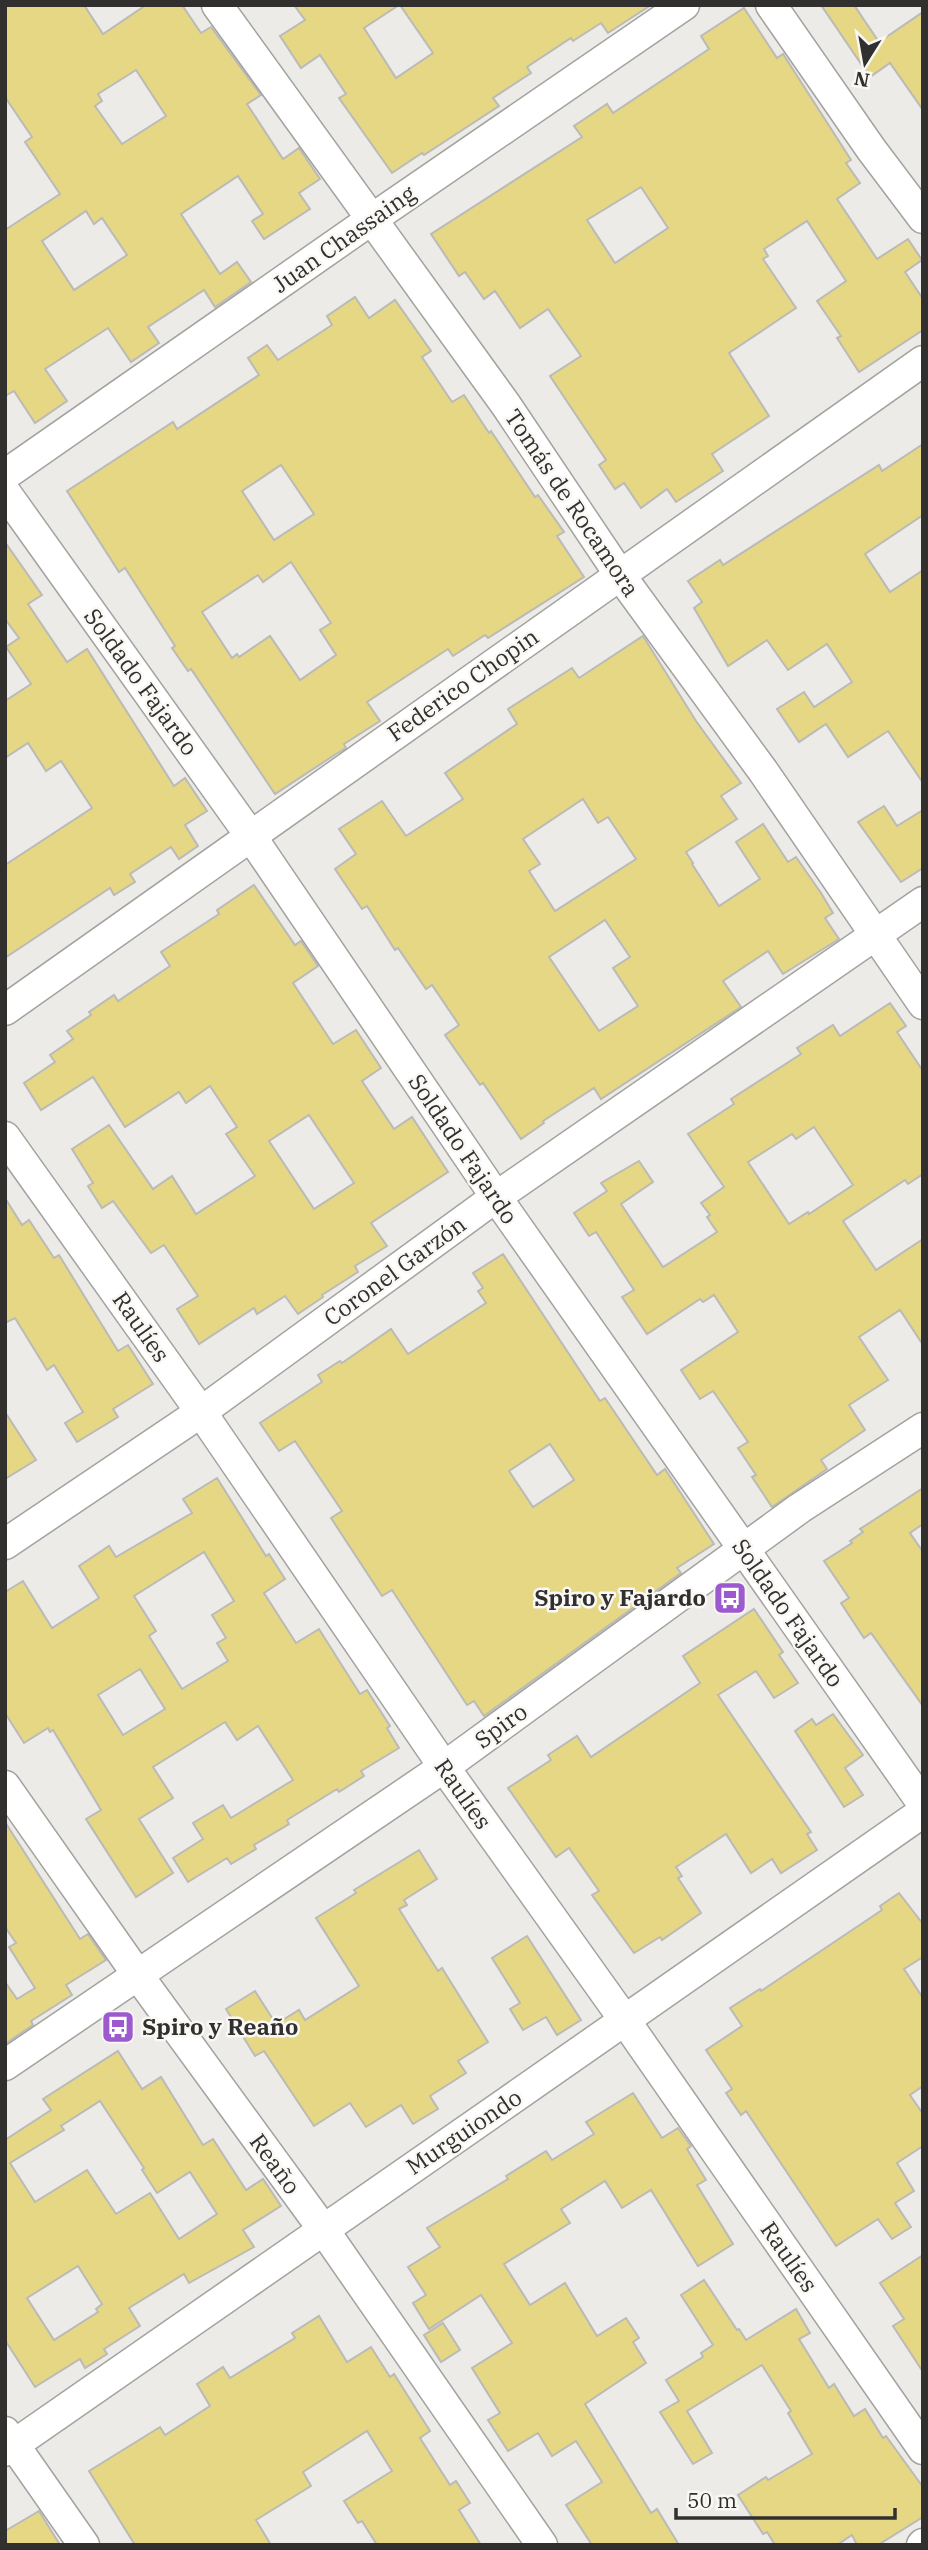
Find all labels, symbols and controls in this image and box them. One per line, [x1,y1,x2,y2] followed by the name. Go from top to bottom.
[830,28,900,98] north arrow
[852,66,871,93] text: N
[266,177,421,299] street label: Juan Chassaing
[499,403,647,602] street label: Tomás de Rocamora
[78,602,205,761] street label: Soldado Fajardo
[381,621,544,748] street label: Federico Chopin
[402,1068,525,1229] street label: Soldado Fajardo
[317,1208,472,1332] street label: Coronel Garzón
[107,1285,177,1368] street label: Raulíes
[726,1532,851,1693] street label: Soldado Fajardo
[711,1579,749,1617] bus stop icon: Spiro y Fajardo
[534,1582,706,1612] place label: Spiro y Fajardo
[468,1696,533,1754] street label: Spiro
[429,1752,499,1835] street label: Raulíes
[99,2008,137,2046] bus stop icon: Spiro y Reaño
[142,2011,298,2041] place label: Spiro y Reaño
[400,2082,527,2181] street label: Murguiondo
[244,2127,308,2200] street label: Reaño
[755,2215,825,2298] street label: Raulíes
[676,2476,895,2520] scale bar
[687,2486,737,2514] text: 50 m

